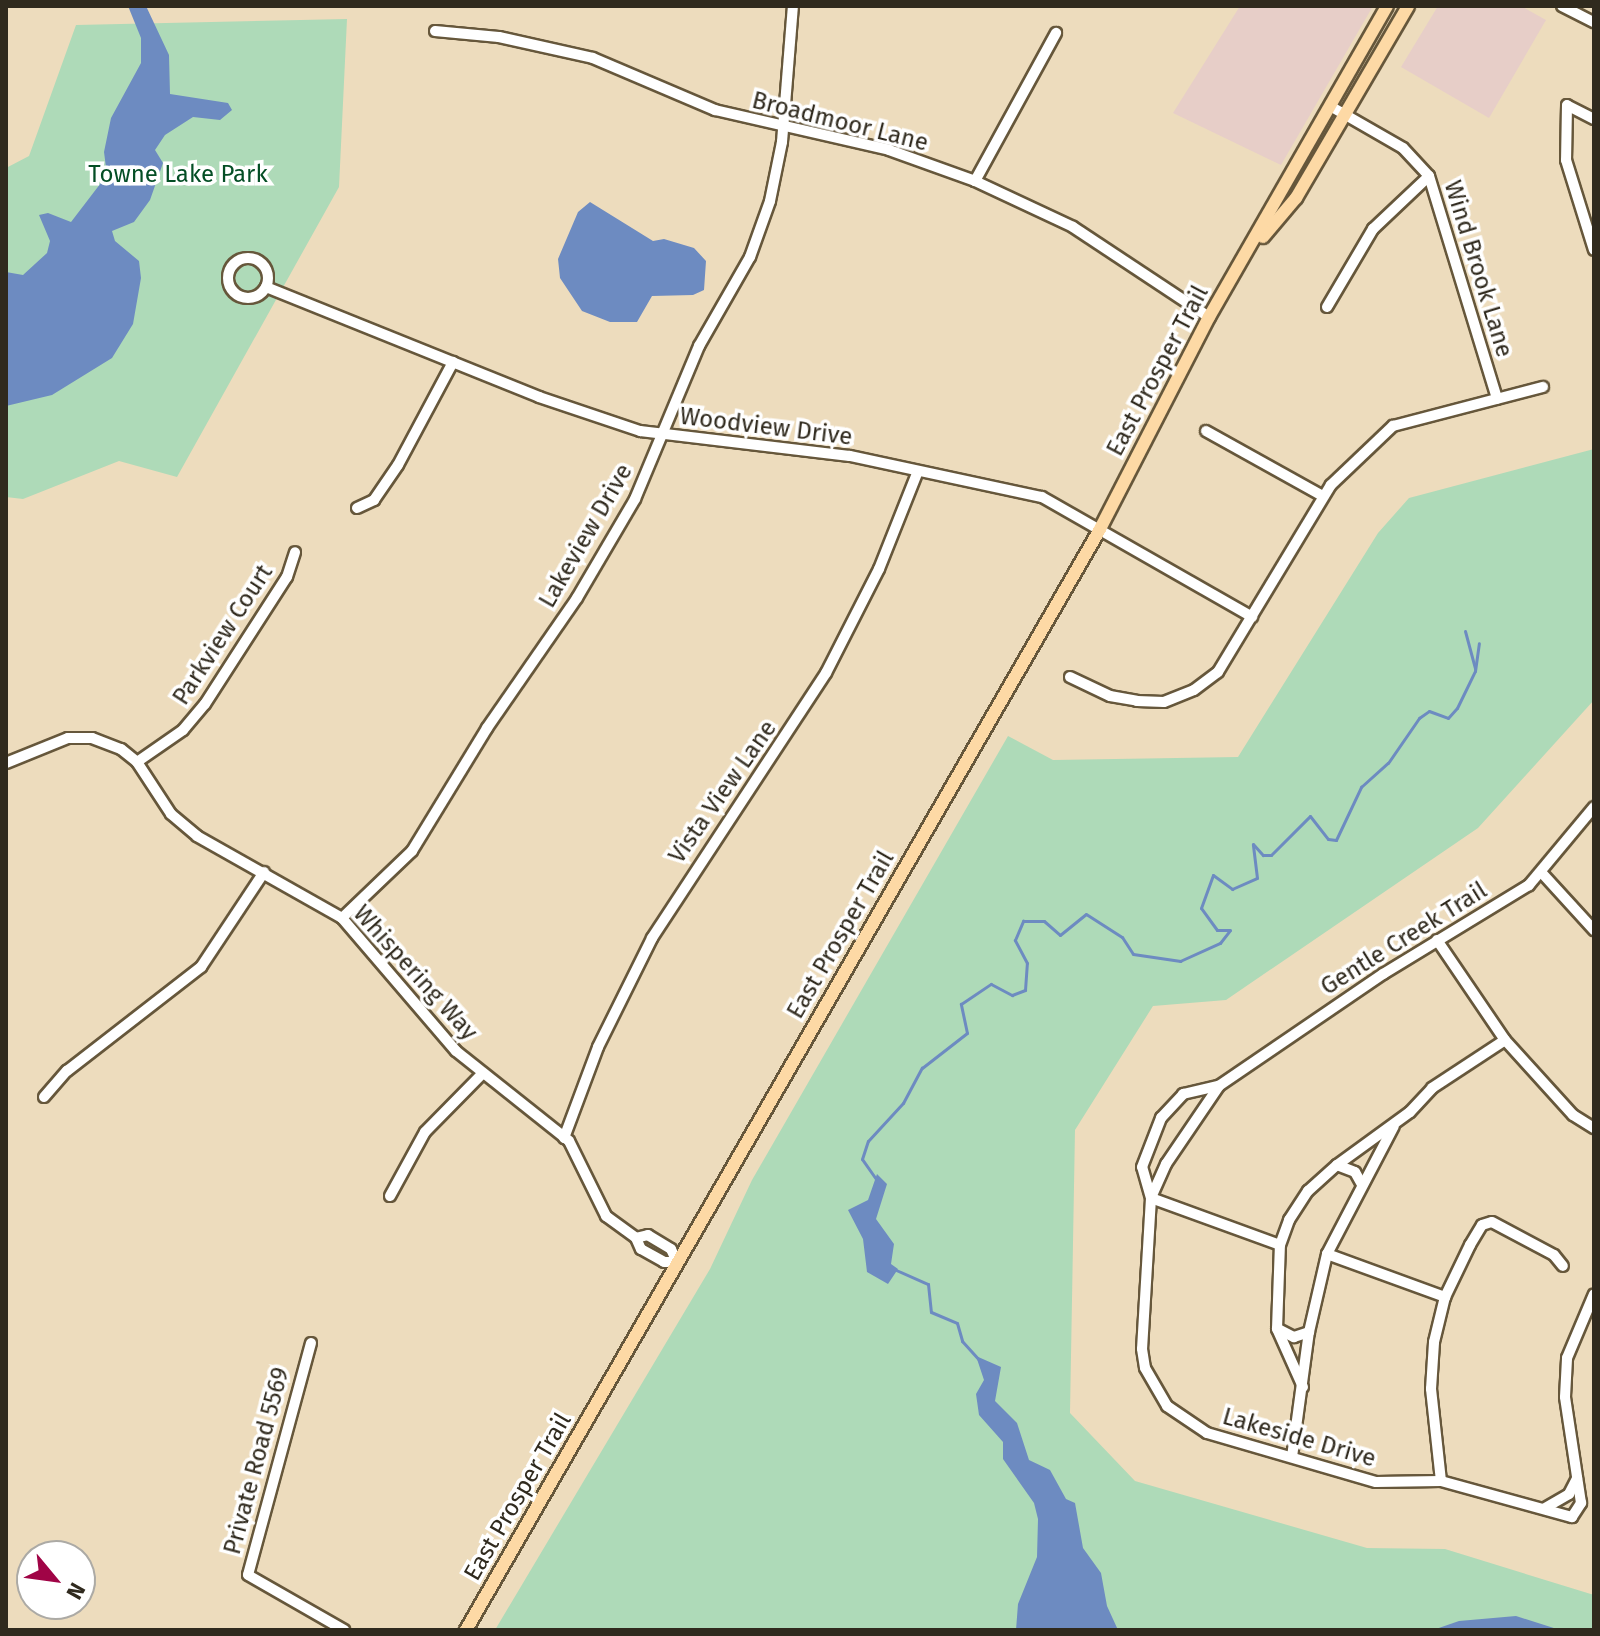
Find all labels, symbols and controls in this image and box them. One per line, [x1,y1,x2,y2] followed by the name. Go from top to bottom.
[749,86,931,158] street label: Broadmoor Lane
[88,161,268,189] park label: Towne Lake Park
[1437,177,1519,361] street label: Wind Brook Lane
[1101,281,1215,461] street label: East Prosper Trail
[678,402,854,452] street label: Woodview Drive
[533,459,639,613] street label: Lakeview Drive
[167,560,279,710] street label: Parkview Court
[663,715,783,869] street label: Vista View Lane
[781,846,901,1024] street label: East Prosper Trail
[1316,876,1492,1002] street label: Gentle Creek Trail
[347,900,483,1046] street label: Whispering Way
[218,1364,296,1558] street label: Private Road 5569
[1219,1402,1379,1474] street label: Lakeside Drive
[458,1408,578,1586] street label: East Prosper Trail
[16,1540,96,1620] north arrow
[60,1578,91,1604] text: N

